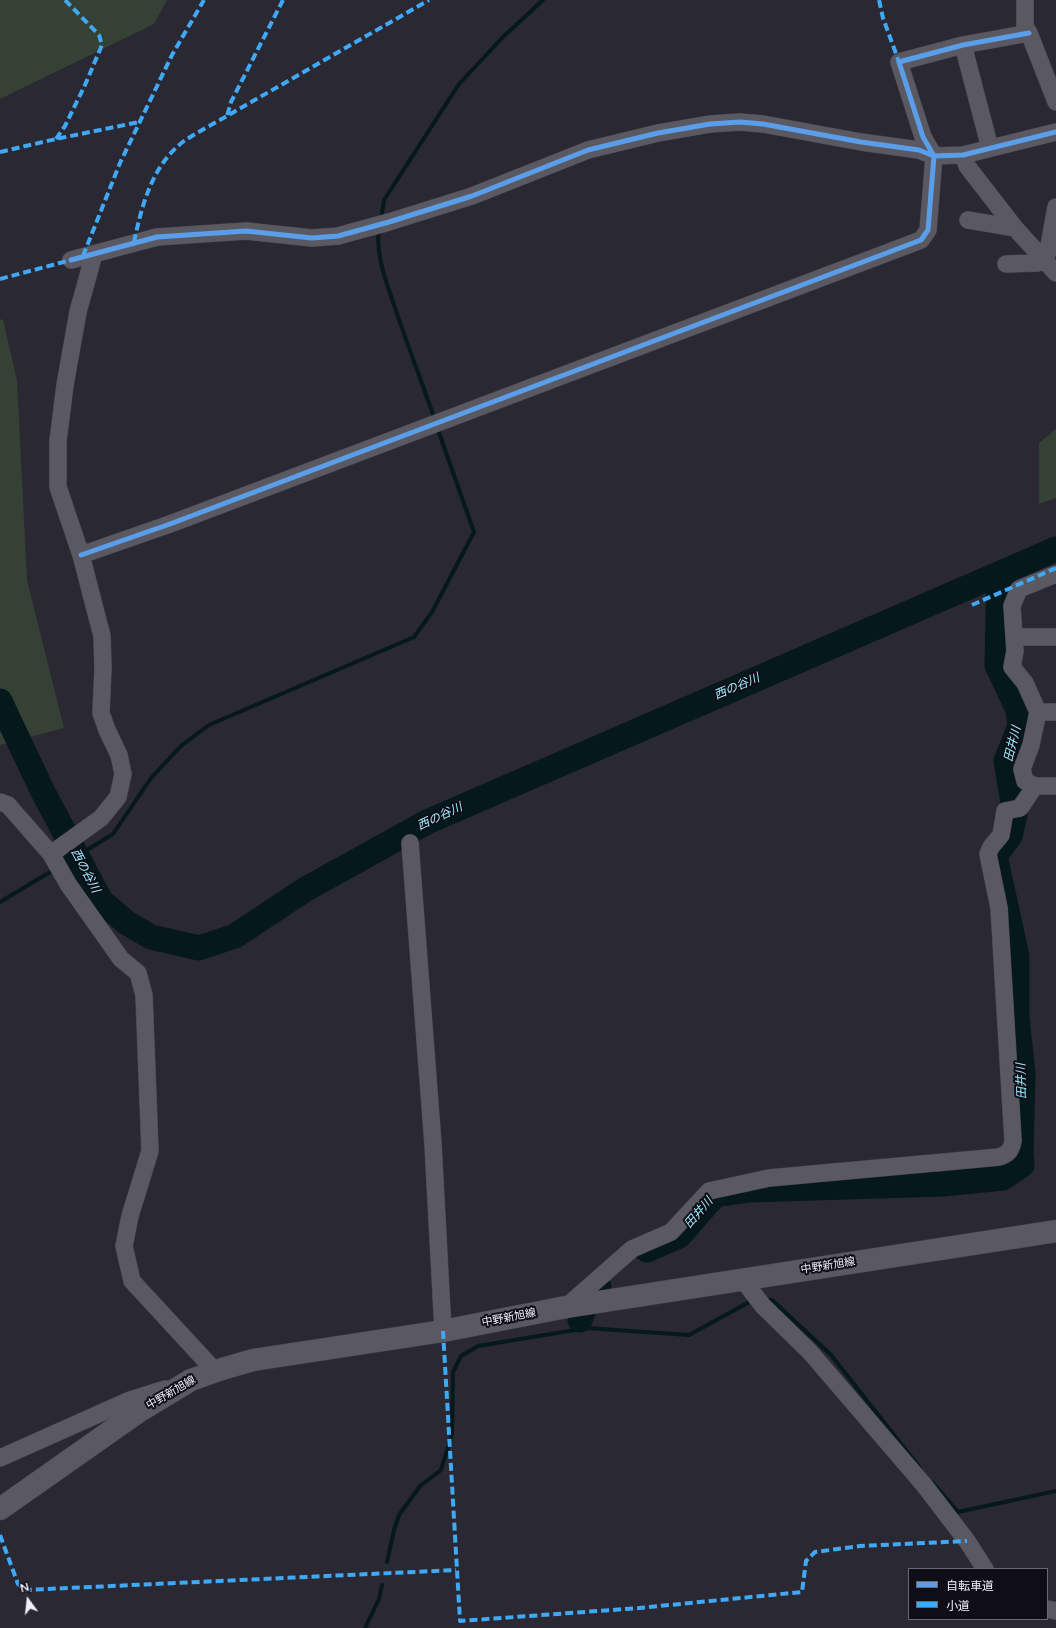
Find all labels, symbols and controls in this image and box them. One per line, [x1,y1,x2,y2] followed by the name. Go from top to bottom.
[712,671,762,703] water label: 西の谷川
[1002,725,1024,763] water label: 田井川
[415,800,465,834] water label: 西の谷川
[67,846,103,896] water label: 西の谷川
[1014,1063,1030,1099] water label: 田井川
[682,1195,716,1231] water label: 田井川
[800,1255,856,1277] street label: 中野新旭線
[481,1306,537,1330] street label: 中野新旭線
[144,1374,198,1412] street label: 中野新旭線
[908,1568,1048,1620] legend
[946,1579,994,1593] text: 自転車道
[8,1580,48,1620] north arrow
[19,1581,31,1595] text: N
[946,1599,970,1613] text: 小道

